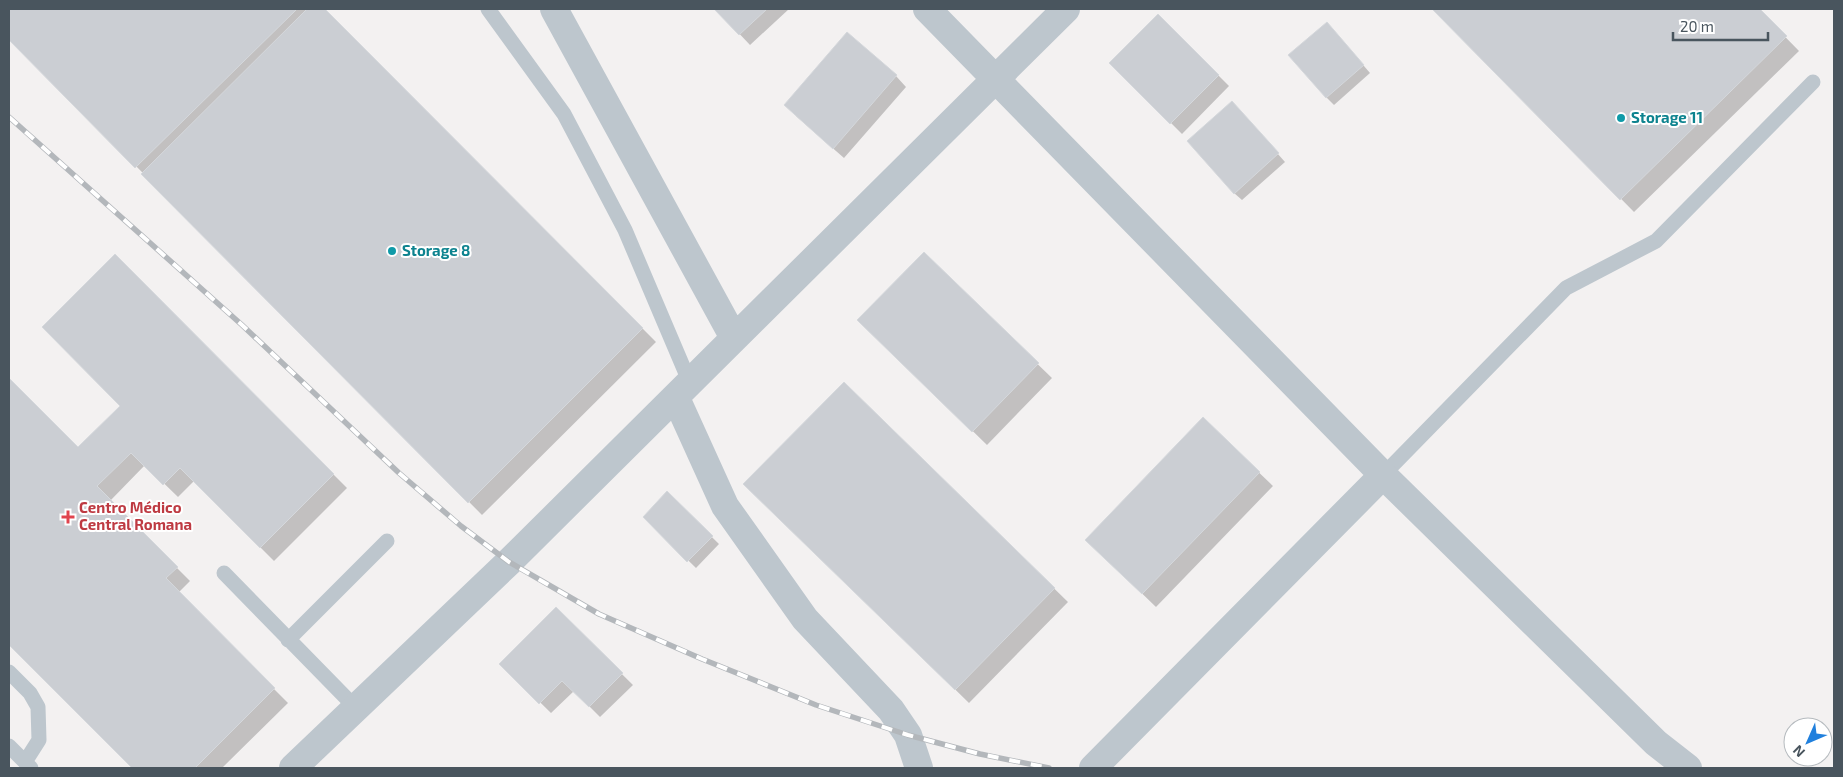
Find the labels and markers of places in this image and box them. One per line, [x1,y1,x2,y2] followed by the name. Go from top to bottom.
[1631,108,1703,126] place label: Storage 11
[1615,112,1627,124] marker: Storage 11
[402,241,470,259] place label: Storage 8
[386,245,398,257] marker: Storage 8
[79,498,192,533] place label: Centro Médico Central Romana
[61,510,75,524] marker: Centro Médico Central Romana

